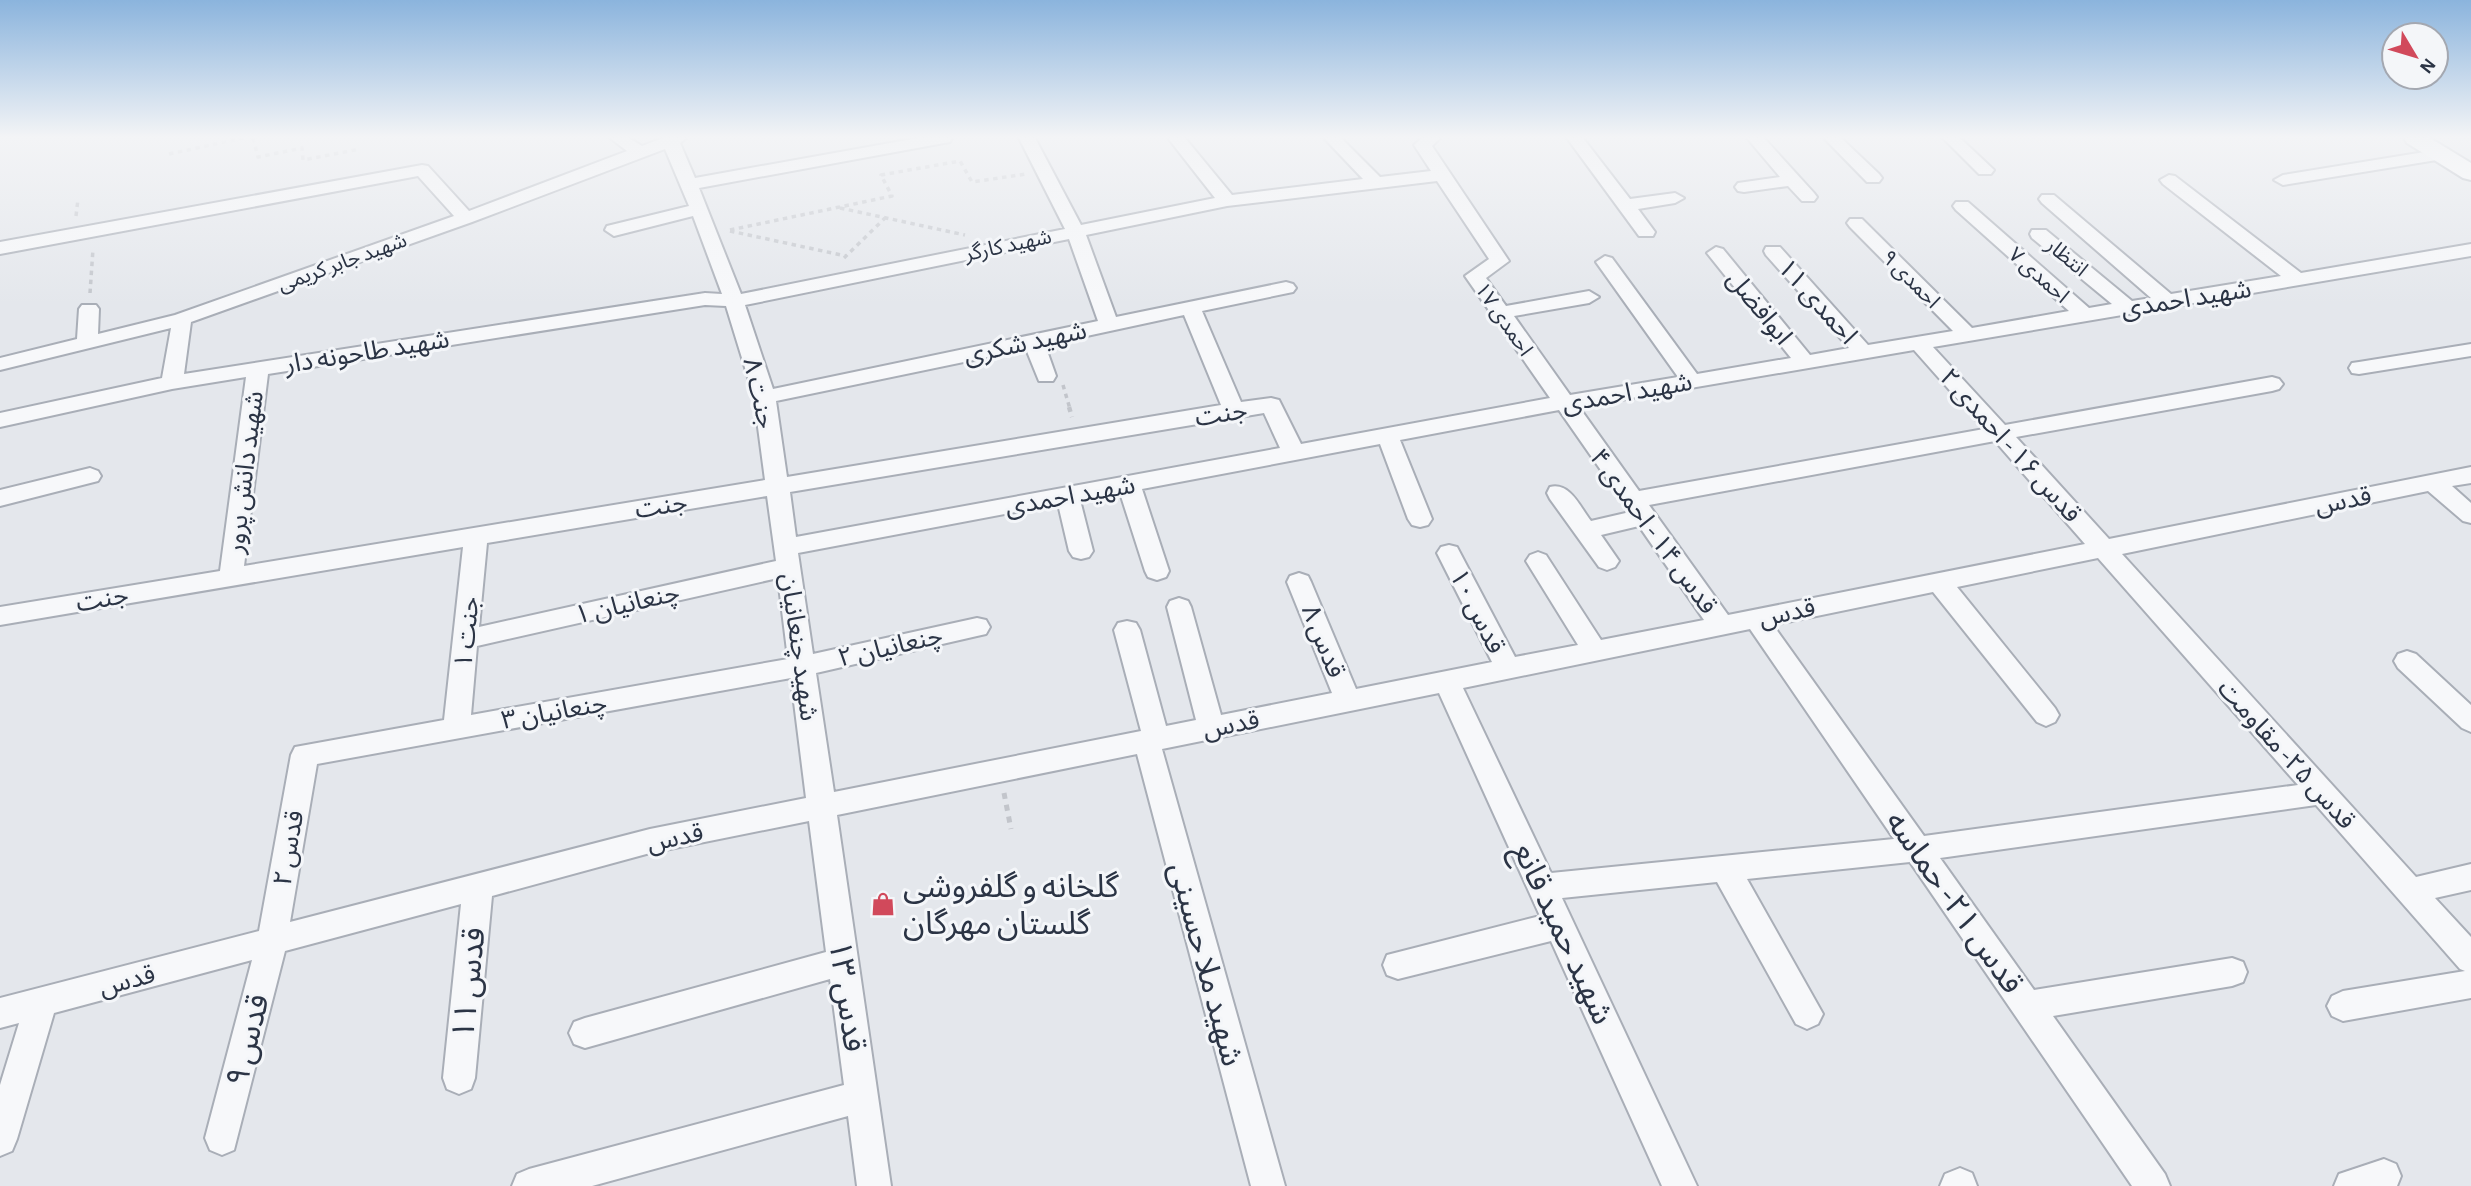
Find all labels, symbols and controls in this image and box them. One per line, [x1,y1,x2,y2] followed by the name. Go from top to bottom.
[2380,21,2450,91] north arrow
[2416,54,2439,77] text: N
[962,225,1054,266] street label: شهید کارگر
[275,229,410,296] street label: شهید جابر کریمی
[2040,234,2092,281] street label: انتظار
[2004,244,2073,308] street label: احمدی ۷
[1877,246,1944,313] street label: احمدی ۹
[1772,254,1862,350] street label: احمدی ۱۱
[1721,266,1797,350] street label: ابوافضل
[2119,276,2253,323] street label: شهید احمدی
[1470,279,1536,360] street label: احمدی ۱۷
[961,317,1089,370] street label: شهید شکری
[282,326,451,379] street label: شهيد طاحونه دار
[738,355,780,431] street label: جنت ۸
[1934,364,2086,528] street label: قدس ۱۶ - احمدی ۲
[1560,369,1694,418] street label: شهید احمدی
[222,389,271,556] street label: شهید دانش پرور
[1193,397,1249,431] street label: جنت
[1584,444,1722,619] street label: قدس ۱۴ - احمدی ۴
[1003,472,1137,521] street label: شهید احمدی
[2313,483,2374,520] street label: قدس
[633,489,689,523] street label: جنت
[1444,565,1509,658] street label: قدس ۱۰
[773,572,822,723] street label: شهید چنعانیان
[572,579,683,632] street label: چنعانیان ۱
[74,582,130,616] street label: جنت
[1757,594,1818,633] street label: قدس
[450,595,484,669] street label: جنت ۱
[1296,601,1349,682] street label: قدس ۸
[835,622,946,675] street label: چنعانیان ۲
[2212,675,2360,835] street label: قدس ۲۵- مقاومت
[499,690,609,737] street label: چنعانیان ۳
[1201,707,1262,744] street label: قدس
[1879,806,2029,1000] street label: قدس ۲۱- حماسه
[270,808,309,888] street label: قدس ۲
[645,819,706,858] street label: قدس
[1501,838,1619,1032] street label: شهید حمید قانع
[1163,859,1249,1070] street label: شهید ملا حسینی
[903,870,1120,942] place label: گلخانه و گلفروشی گلستان مهرگان
[869,890,897,918] shop icon: گلخانه و گلفروشی گلستان مهرگان
[447,926,492,1041] street label: قدس ۱۱
[822,939,871,1054] street label: قدس ۱۳
[96,961,158,1002] street label: قدس
[221,991,276,1090] street label: قدس ۹

